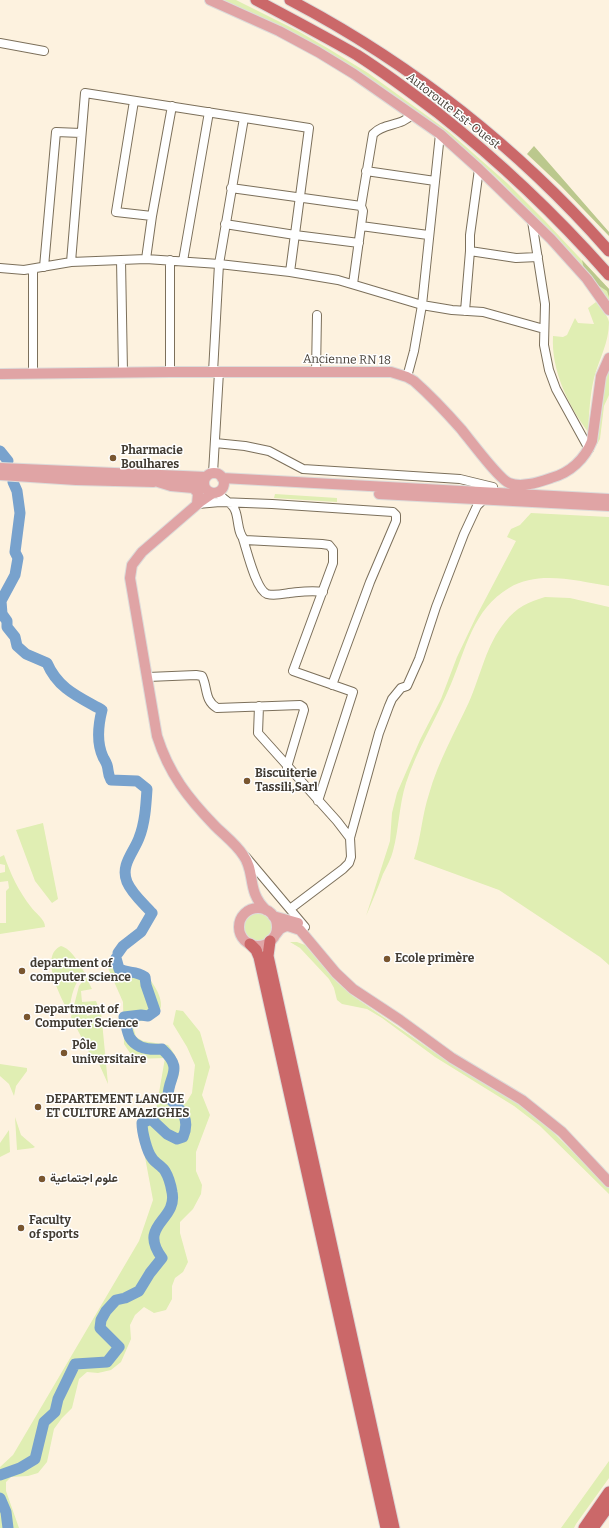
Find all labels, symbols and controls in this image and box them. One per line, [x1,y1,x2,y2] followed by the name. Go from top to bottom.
[403,70,503,152] street label: Autoroute Est-Ouest
[303,352,391,368] street label: Ancienne RN 18
[121,444,183,472] place label: Pharmacie Boulhares
[108,453,118,463] marker: Pharmacie Boulhares
[255,767,318,795] place label: Biscuiterie Tassili,Sarl
[242,776,252,786] marker: Biscuiterie Tassili,Sarl
[395,952,474,966] place label: Ecole primère
[382,954,392,964] marker: Ecole primère
[30,957,131,985] place label: department of computer science
[17,966,27,976] marker: department of computer science
[35,1003,138,1031] place label: Department of Computer Science
[22,1012,32,1022] marker: Department of Computer Science
[72,1039,146,1067] place label: Pôle universitaire
[59,1048,69,1058] marker: Pôle universitaire
[46,1093,189,1121] place label: DEPARTEMENT LANGUE ET CULTURE AMAZIGHES
[33,1102,43,1112] marker: DEPARTEMENT LANGUE ET CULTURE AMAZIGHES
[50,1172,118,1186] place label: علوم اجتماعية
[37,1174,47,1184] marker: علوم اجتماعية
[29,1214,79,1242] place label: Faculty of sports
[16,1223,26,1233] marker: Faculty of sports

